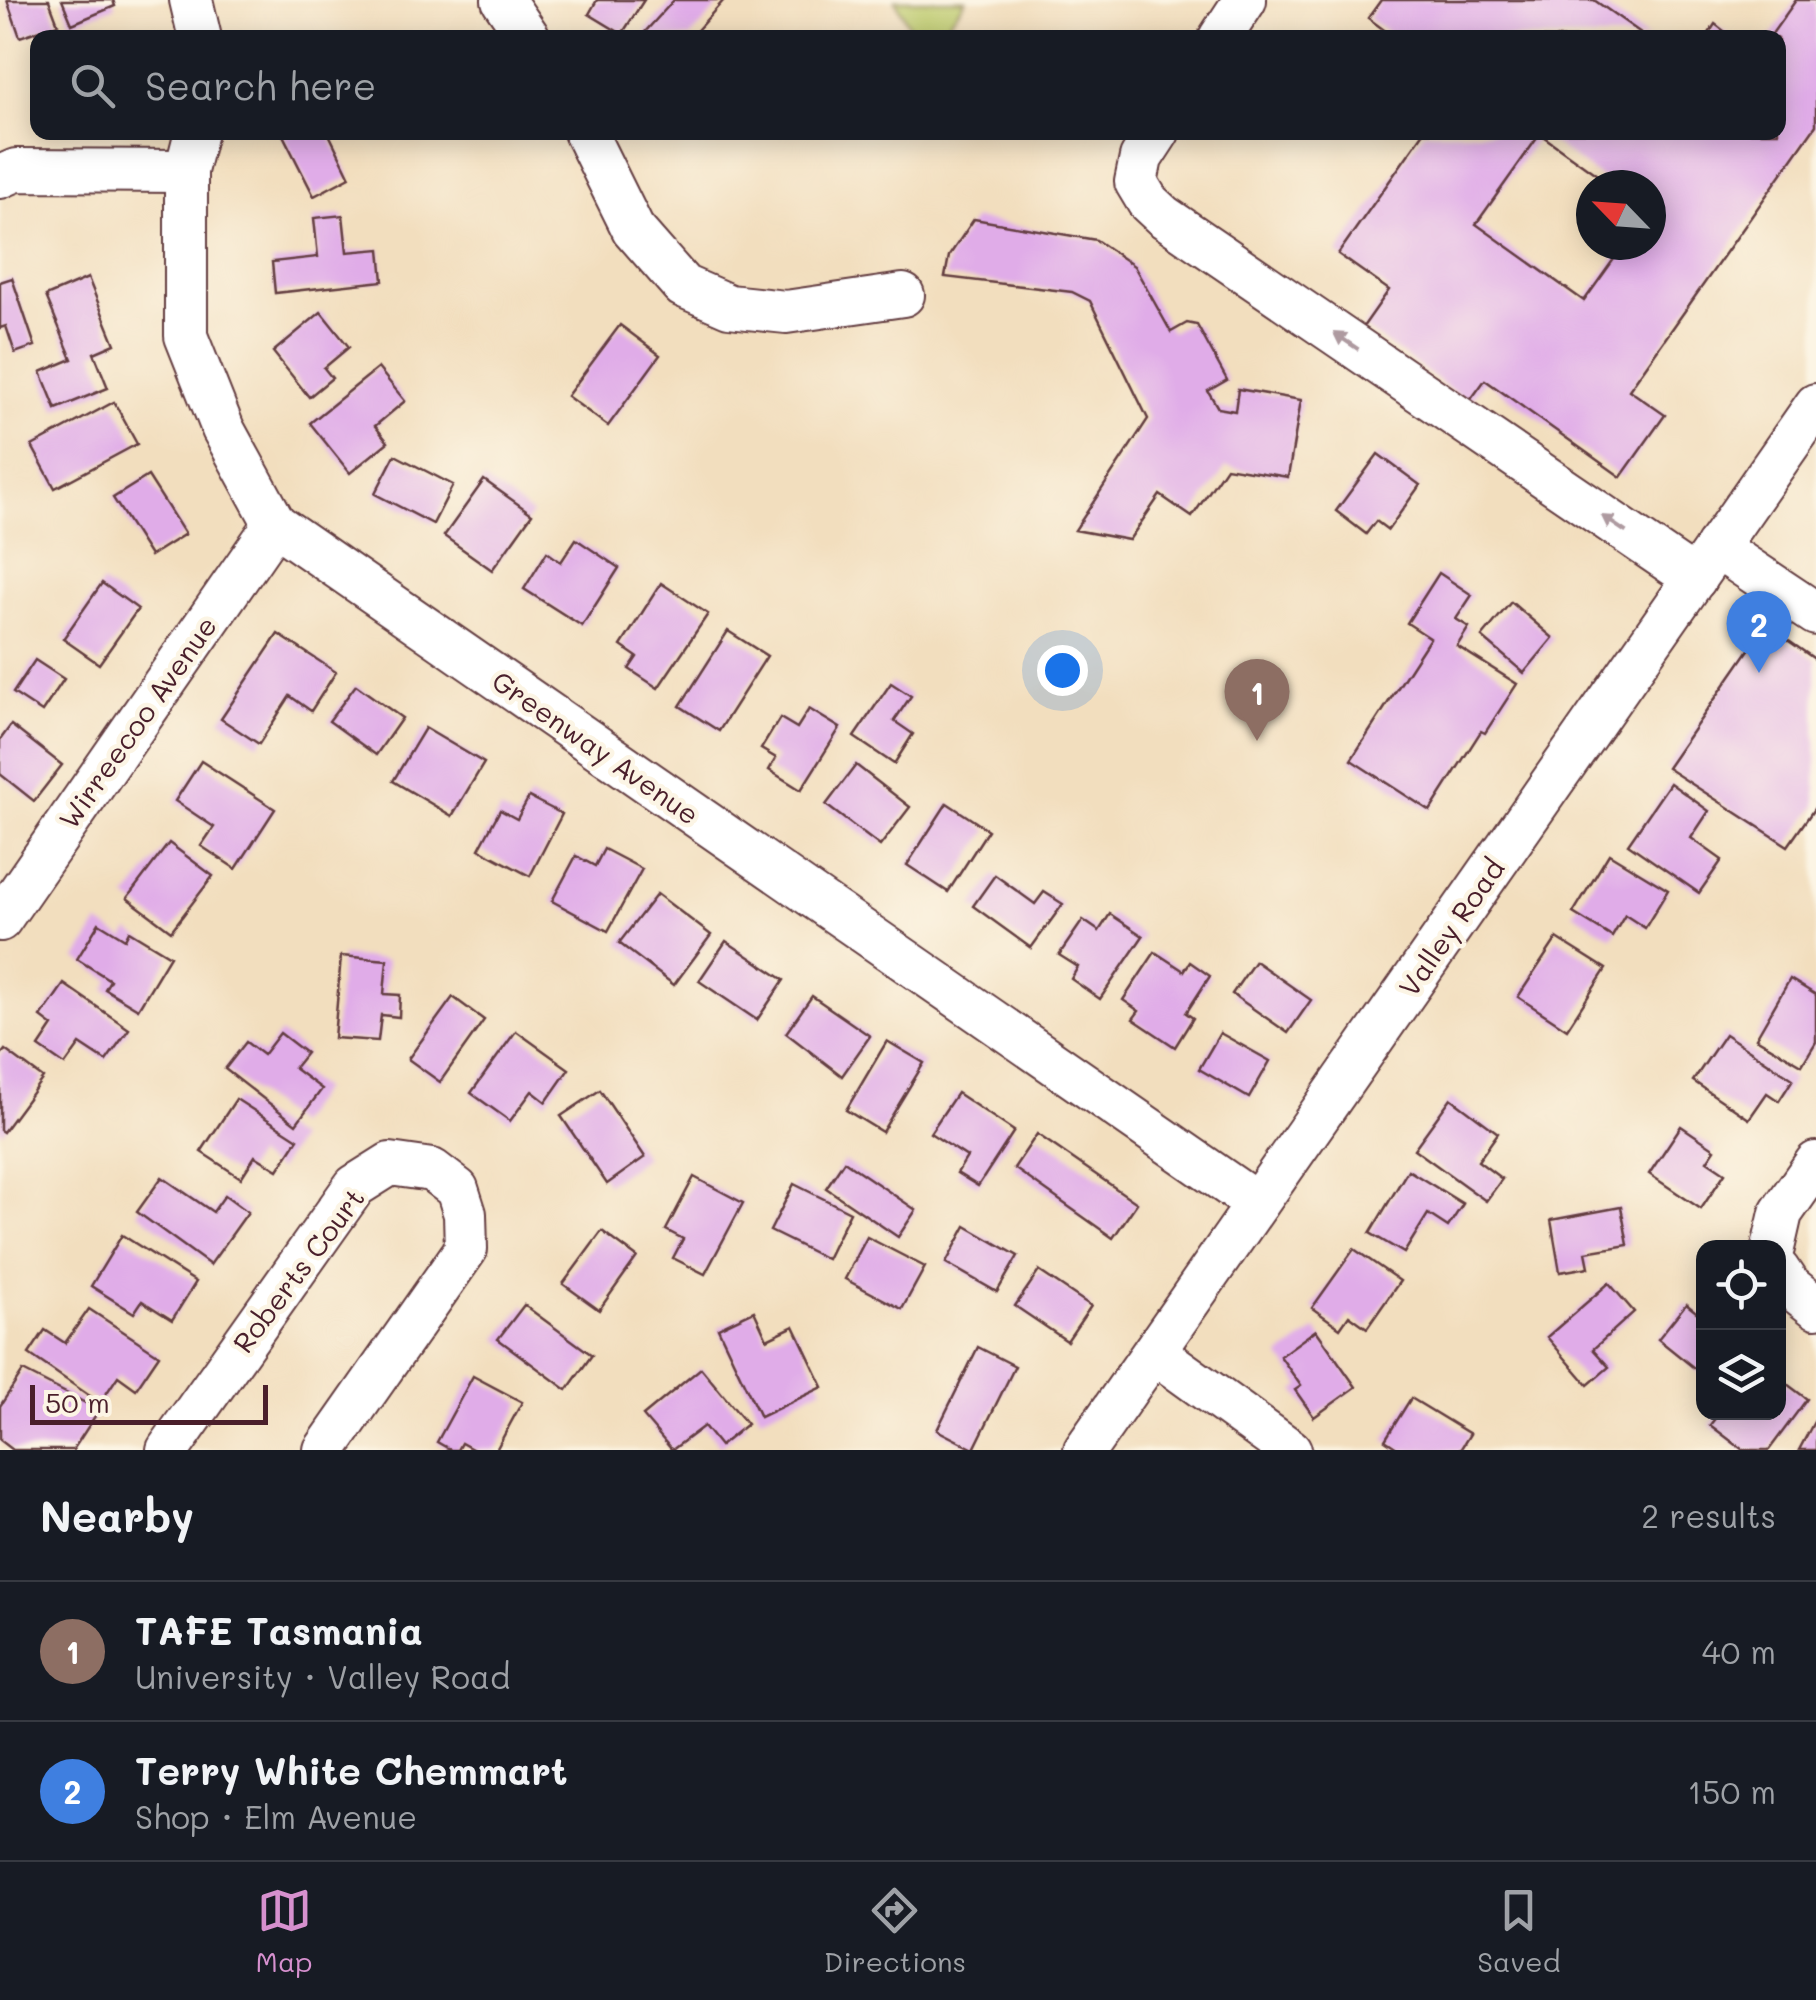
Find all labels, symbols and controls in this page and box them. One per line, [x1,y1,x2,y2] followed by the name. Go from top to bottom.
[30,30,1786,140] search box
[65,58,120,113] icon: search
[145,60,376,110] text: Search here
[1576,170,1666,260] north arrow
[1332,332,1359,351] one-way arrow
[1601,515,1628,534] one-way arrow
[1726,590,1792,673] pin: 2
[50,609,224,835] street label: Wirreecoo Avenue
[1037,645,1088,696] your location
[1224,658,1290,741] pin: 1
[485,662,707,832] street label: Greenway Avenue
[1390,851,1512,1003] street label: Valley Road
[224,1181,372,1359] street label: Roberts Court
[1696,1240,1786,1420] map controls
[1696,1240,1786,1330] button: locate
[1696,1330,1786,1420] button: layers
[30,1380,268,1424] scale bar
[45,1384,110,1420] text: 50 m
[40,1488,194,1543] text: Nearby
[1641,1494,1776,1536] text: 2 results
[135,1605,423,1655] text: TAFE Tasmania
[65,1630,80,1672] text: 1
[1702,1630,1776,1672] text: 40 m
[135,1655,510,1697] text: University · Valley Road
[135,1745,568,1795] text: Terry White Chemmart
[64,1770,81,1812] text: 2
[1688,1770,1776,1812] text: 150 m
[135,1795,417,1837] text: Shop · Elm Avenue
[256,1883,313,1979] tab: Map
[824,1883,966,1979] tab: Directions
[1477,1883,1560,1979] tab: Saved

